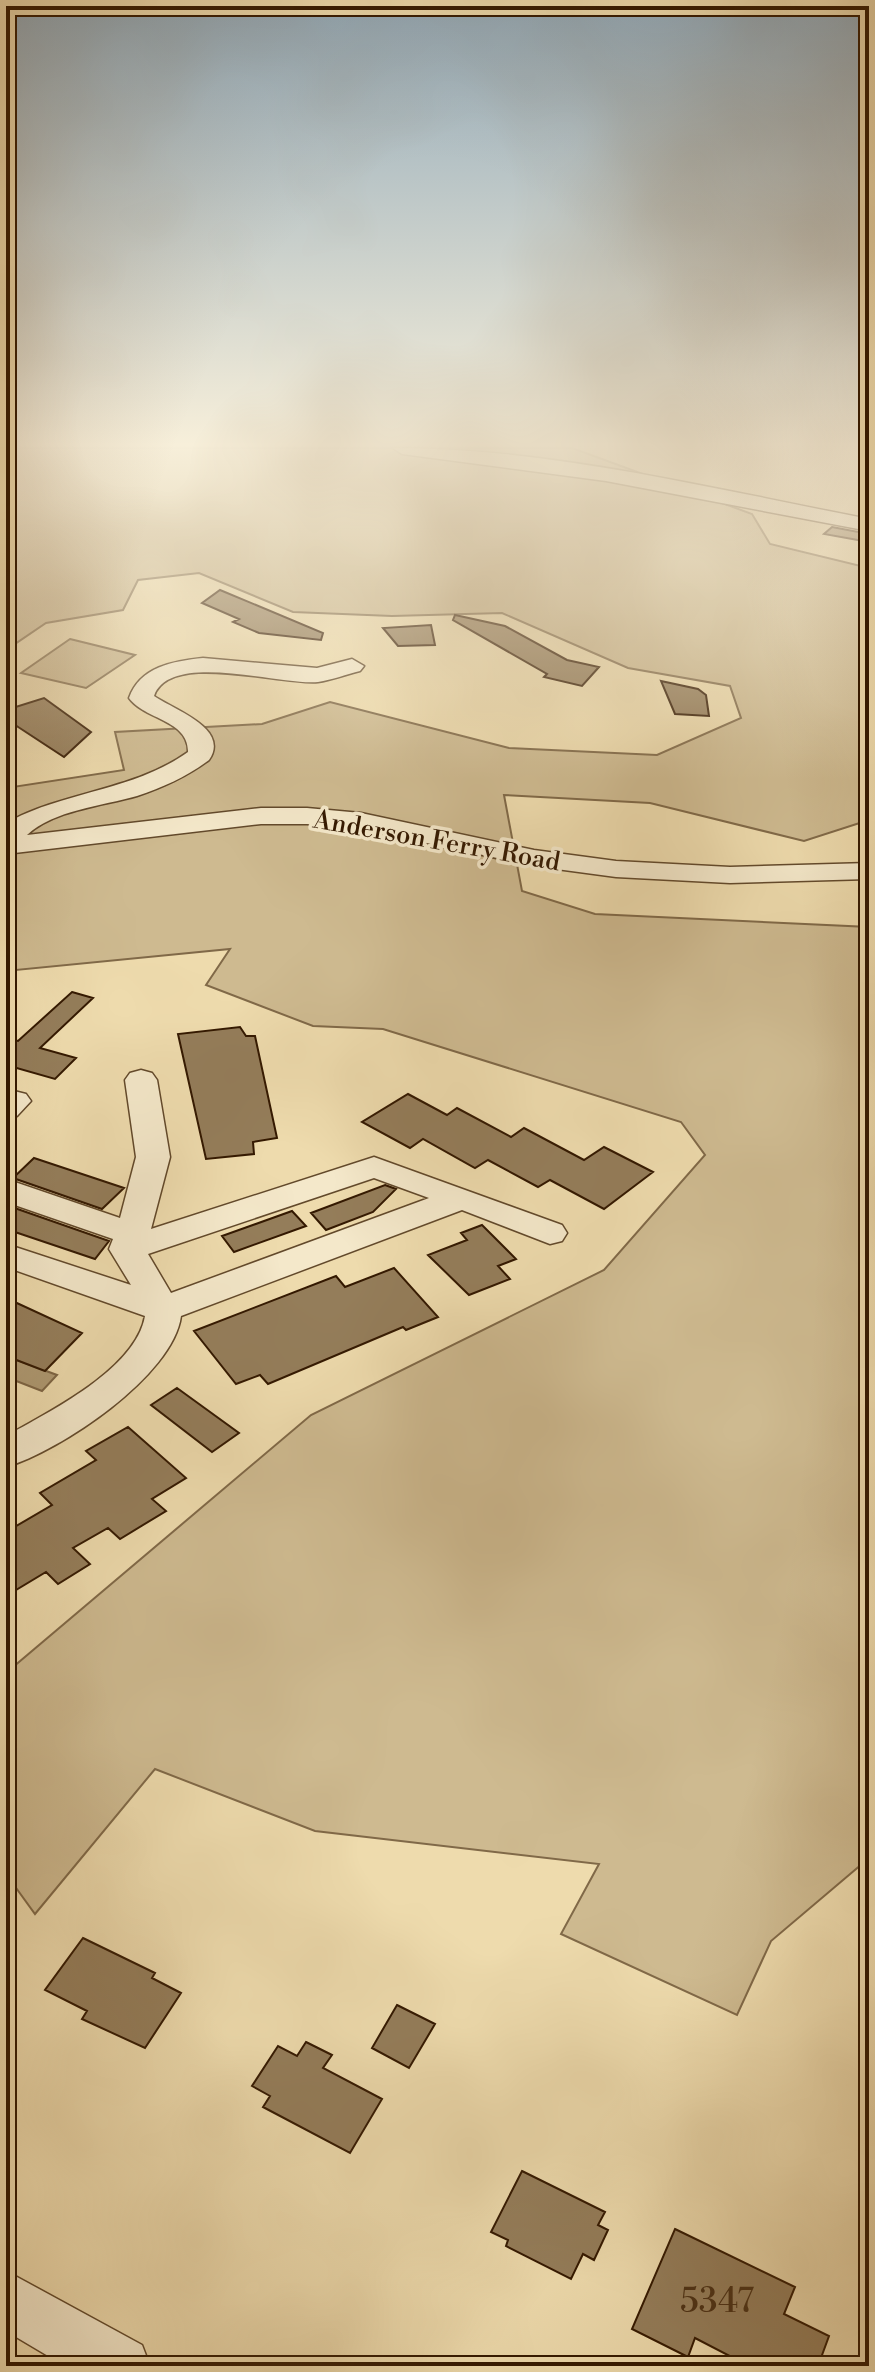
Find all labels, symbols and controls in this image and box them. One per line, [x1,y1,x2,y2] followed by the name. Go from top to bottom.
[310,803,563,878] street label: Anderson Ferry Road
[680,2281,754,2323] house number: 5347

